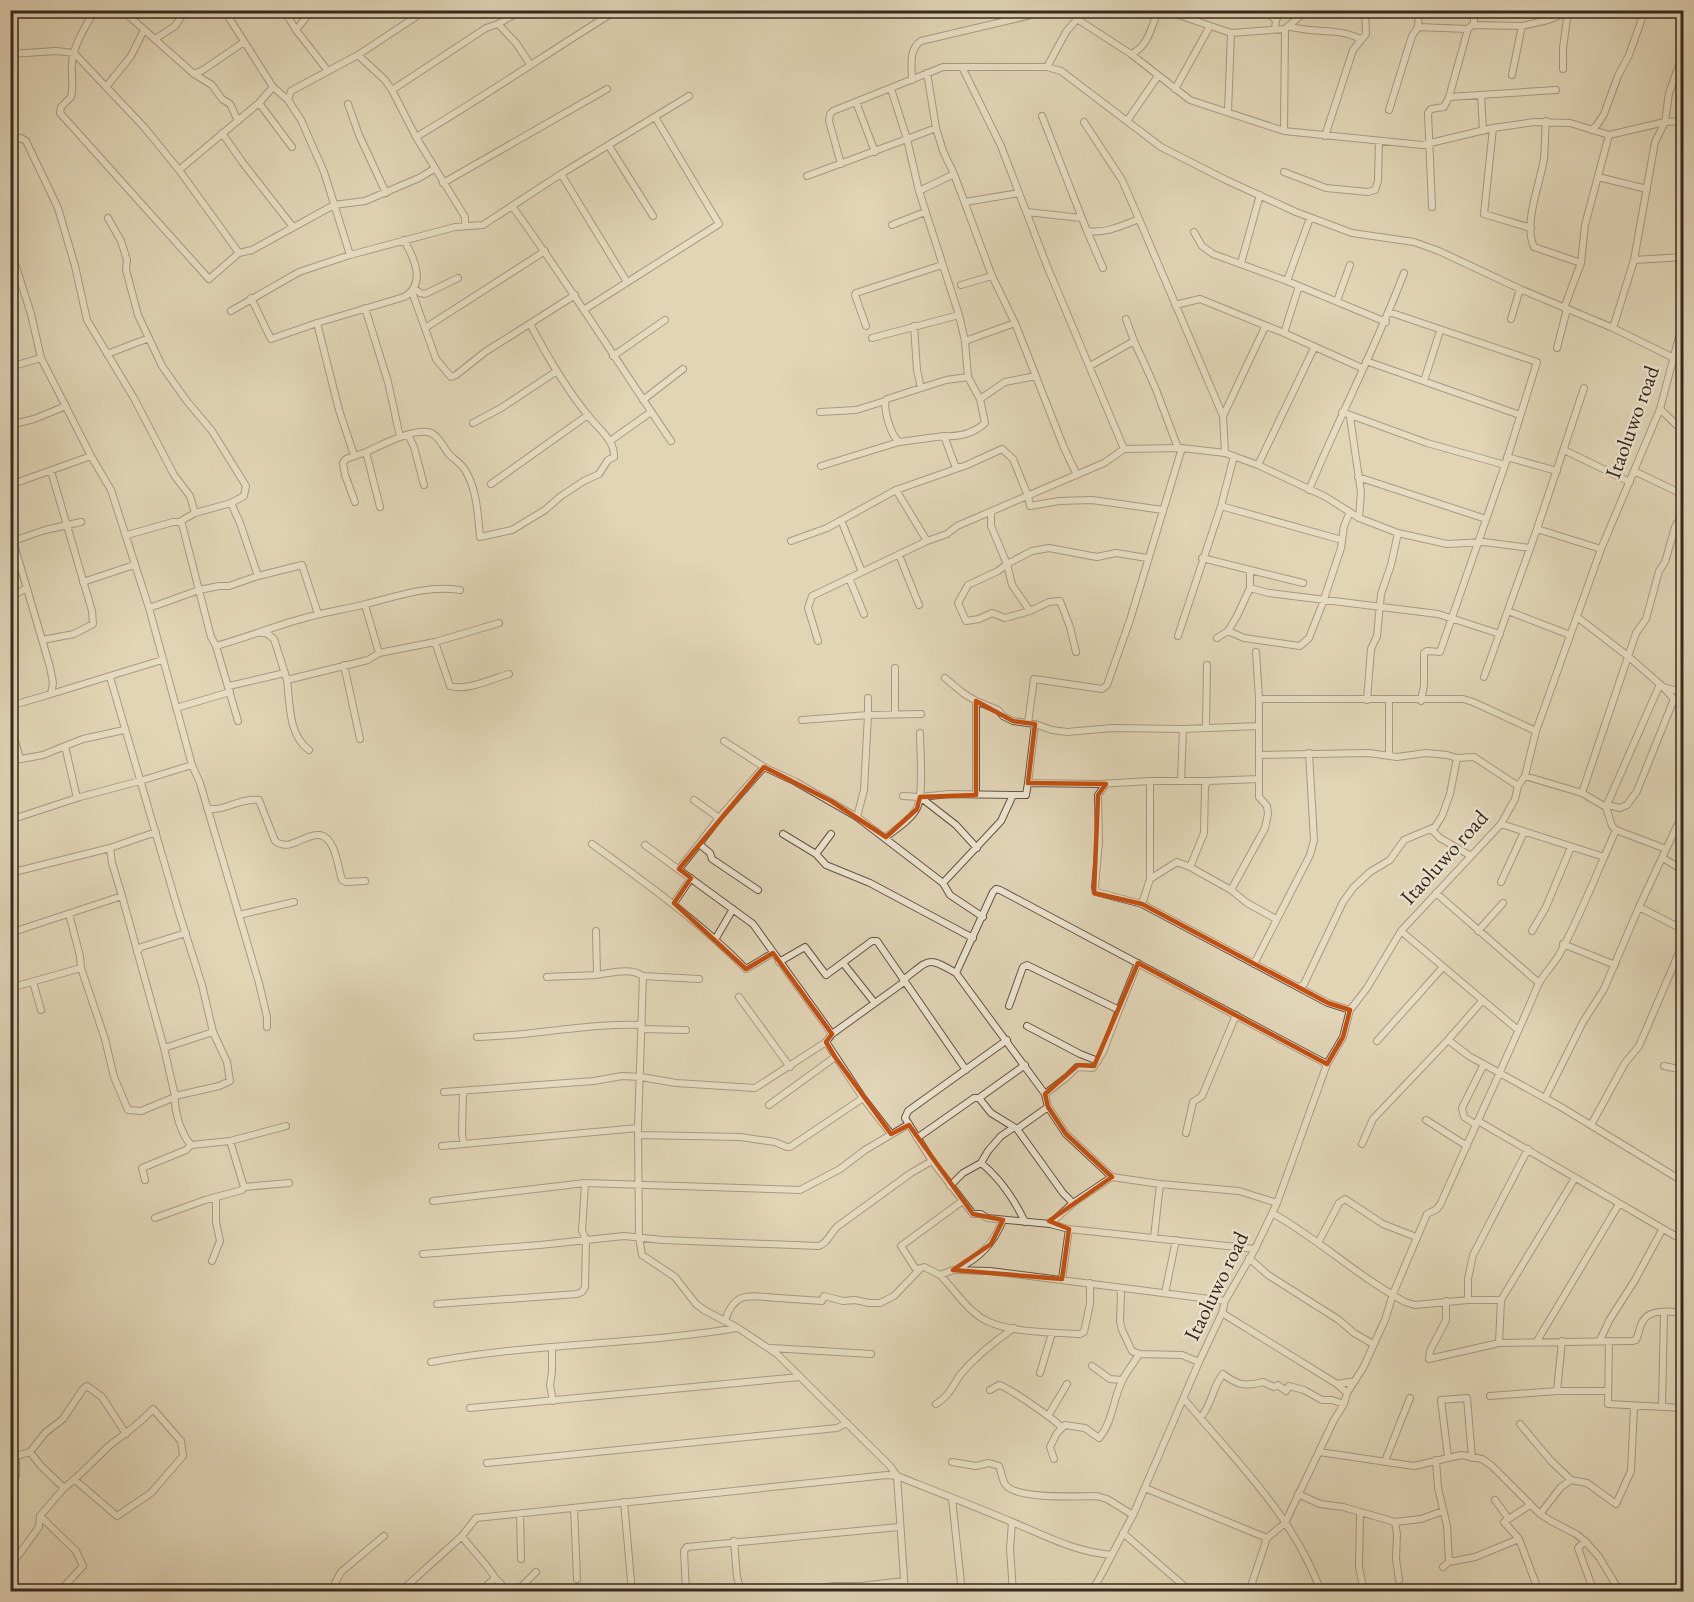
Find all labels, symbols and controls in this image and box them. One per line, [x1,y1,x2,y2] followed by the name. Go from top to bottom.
[1598,361,1666,482] street label: Itaoluwo road
[1394,803,1495,911] street label: Itaoluwo road
[1177,1226,1255,1345] street label: Itaoluwo road

